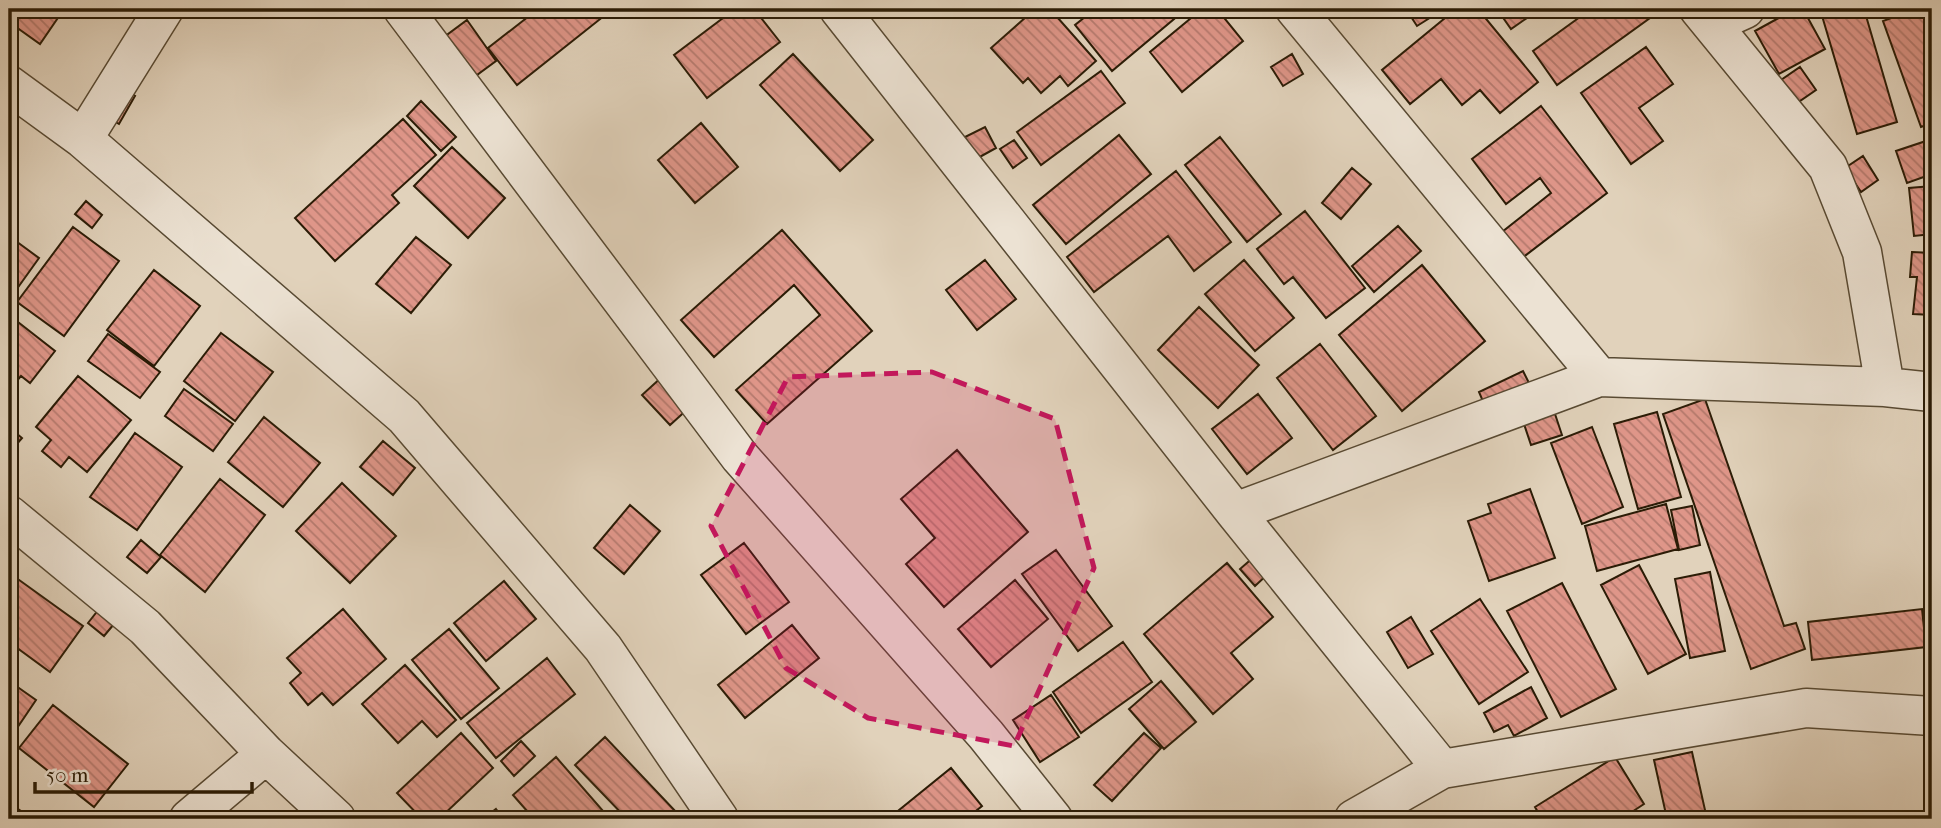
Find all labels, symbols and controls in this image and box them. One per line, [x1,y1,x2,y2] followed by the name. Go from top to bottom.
[35,751,252,795] scale bar
[46,763,89,787] text: 50 m

